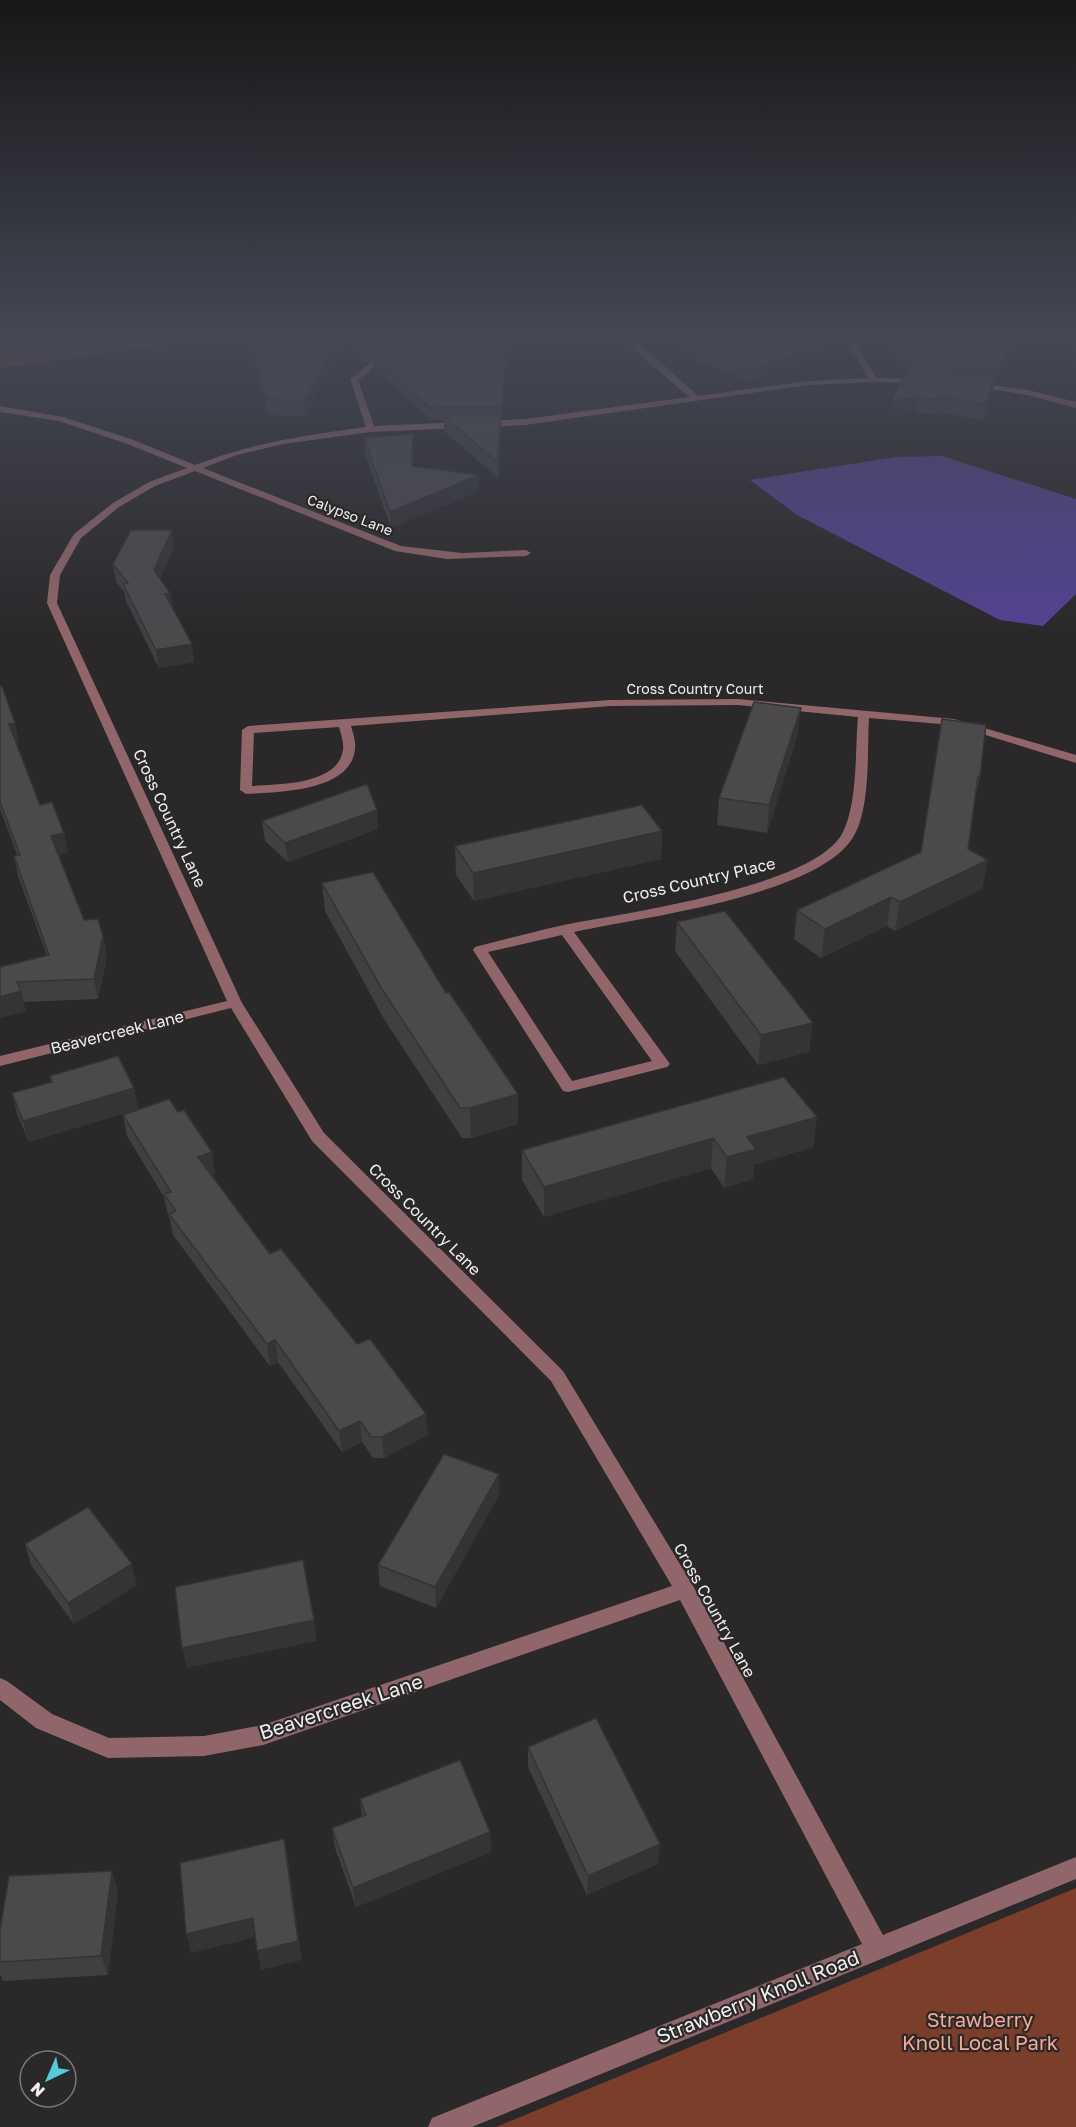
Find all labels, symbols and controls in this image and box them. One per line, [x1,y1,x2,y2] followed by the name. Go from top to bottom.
[305,490,395,539] street label: Calypso Lane
[627,680,764,697] street label: Cross Country Court
[129,745,211,891] street label: Cross Country Lane
[621,853,777,907] street label: Cross Country Place
[48,1006,186,1058] street label: Beavercreek Lane
[365,1159,485,1279] street label: Cross Country Lane
[670,1539,760,1681] street label: Cross Country Lane
[256,1668,426,1744] street label: Beavercreek Lane
[653,1944,862,2048] street label: Strawberry Knoll Road
[902,2007,1058,2054] park label: Strawberry Knoll Local Park
[18,2049,78,2109] north arrow
[26,2078,49,2101] text: N

